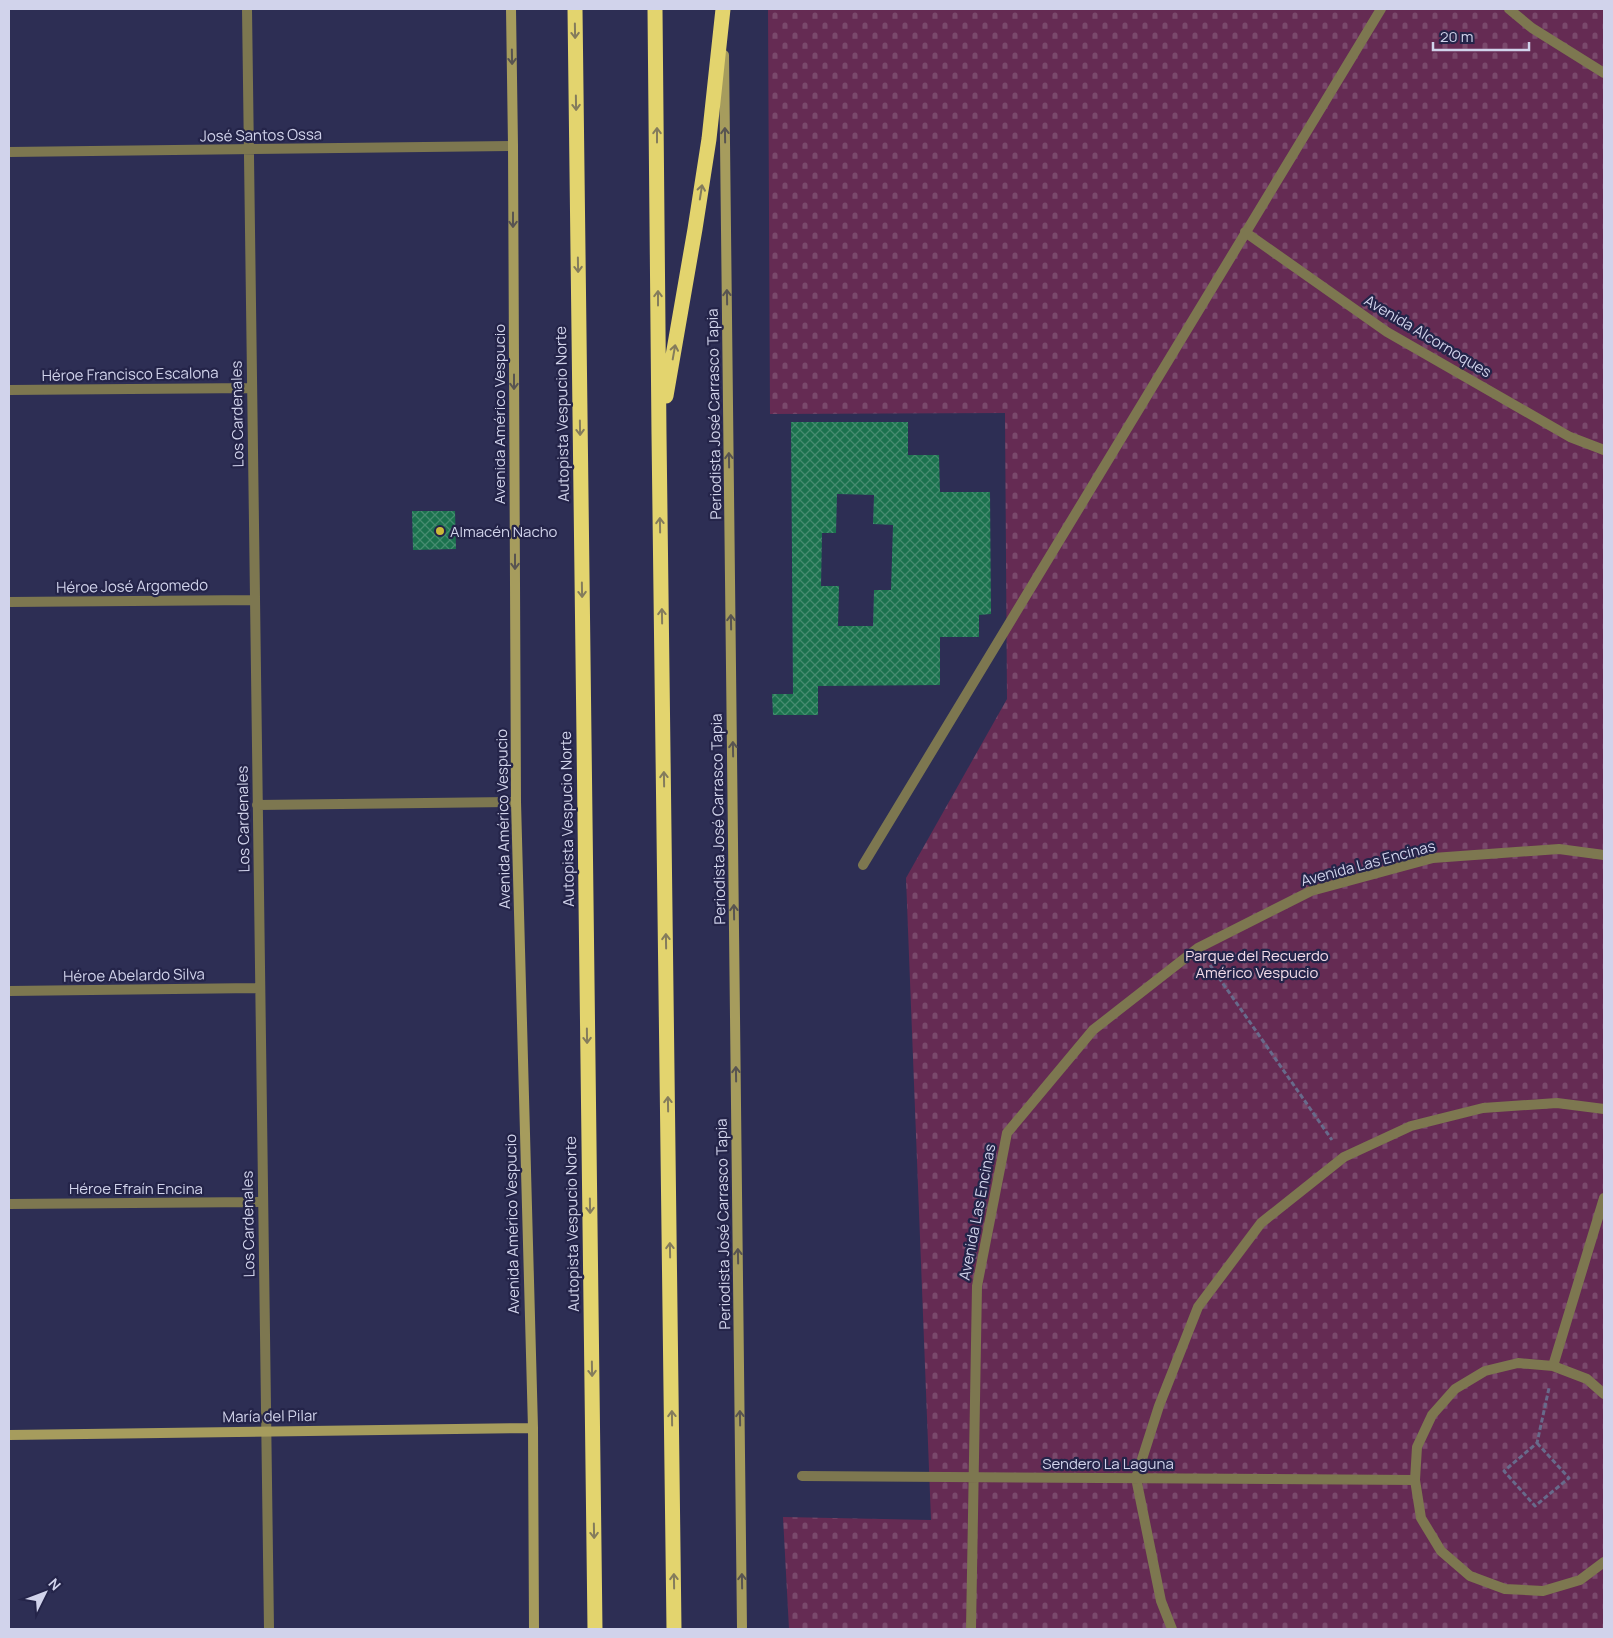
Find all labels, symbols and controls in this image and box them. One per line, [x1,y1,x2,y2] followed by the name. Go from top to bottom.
[1433,20,1529,52] scale bar
[570,23,580,39] one-way arrow
[1440,26,1473,47] text: 20 m
[507,49,516,65] one-way arrow
[571,94,581,110] one-way arrow
[200,123,322,147] street label: José Santos Ossa
[720,127,730,144] one-way arrow
[652,128,661,144] one-way arrow
[696,184,706,200] one-way arrow
[508,212,518,228] one-way arrow
[573,256,583,273] one-way arrow
[653,290,663,306] one-way arrow
[722,290,732,306] one-way arrow
[1360,290,1496,382] street label: Avenida Alcornoques
[702,308,726,520] street label: Periodista José Carrasco Tapia
[489,324,510,504] street label: Avenida Américo Vespucio
[550,326,574,502] street label: Autopista Vespucio Norte
[669,344,679,360] one-way arrow
[226,360,248,467] street label: Los Cardenales
[41,362,219,386] street label: Héroe Francisco Escalona
[509,374,519,390] one-way arrow
[575,419,585,435] one-way arrow
[724,452,734,468] one-way arrow
[655,517,665,534] one-way arrow
[450,521,558,542] place label: Almacén Nacho
[434,525,446,537] marker: Almacén Nacho
[510,554,520,570] one-way arrow
[56,574,208,598] street label: Héroe José Argomedo
[577,582,587,598] one-way arrow
[657,609,666,625] one-way arrow
[726,615,736,631] one-way arrow
[706,713,730,925] street label: Periodista José Carrasco Tapia
[491,729,515,909] street label: Avenida Américo Vespucio
[555,731,579,907] street label: Autopista Vespucio Norte
[728,741,738,758] one-way arrow
[232,765,254,872] street label: Los Cardenales
[659,771,668,787] one-way arrow
[1298,835,1438,891] street label: Avenida Las Encinas
[729,904,739,920] one-way arrow
[661,934,670,950] one-way arrow
[1185,945,1329,983] park label: Parque del Recuerdo Américo Vespucio
[63,963,205,987] street label: Héroe Abelardo Silva
[582,1028,592,1044] one-way arrow
[731,1066,741,1082] one-way arrow
[663,1096,673,1112] one-way arrow
[711,1118,735,1330] street label: Periodista José Carrasco Tapia
[500,1134,524,1314] street label: Avenida Américo Vespucio
[560,1136,584,1312] street label: Autopista Vespucio Norte
[953,1142,1001,1282] street label: Avenida Las Encinas
[237,1170,259,1277] street label: Los Cardenales
[69,1178,203,1199] street label: Héroe Efraín Encina
[585,1198,594,1214] one-way arrow
[665,1243,674,1259] one-way arrow
[733,1248,743,1264] one-way arrow
[587,1361,596,1377] one-way arrow
[222,1405,318,1427] street label: María del Pilar
[667,1410,677,1426] one-way arrow
[735,1410,745,1426] one-way arrow
[1042,1453,1174,1474] street label: Sendero La Laguna
[589,1523,598,1539] one-way arrow
[20,1568,70,1618] north arrow
[669,1573,679,1589] one-way arrow
[737,1573,747,1589] one-way arrow
[45,1574,65,1594] text: N

